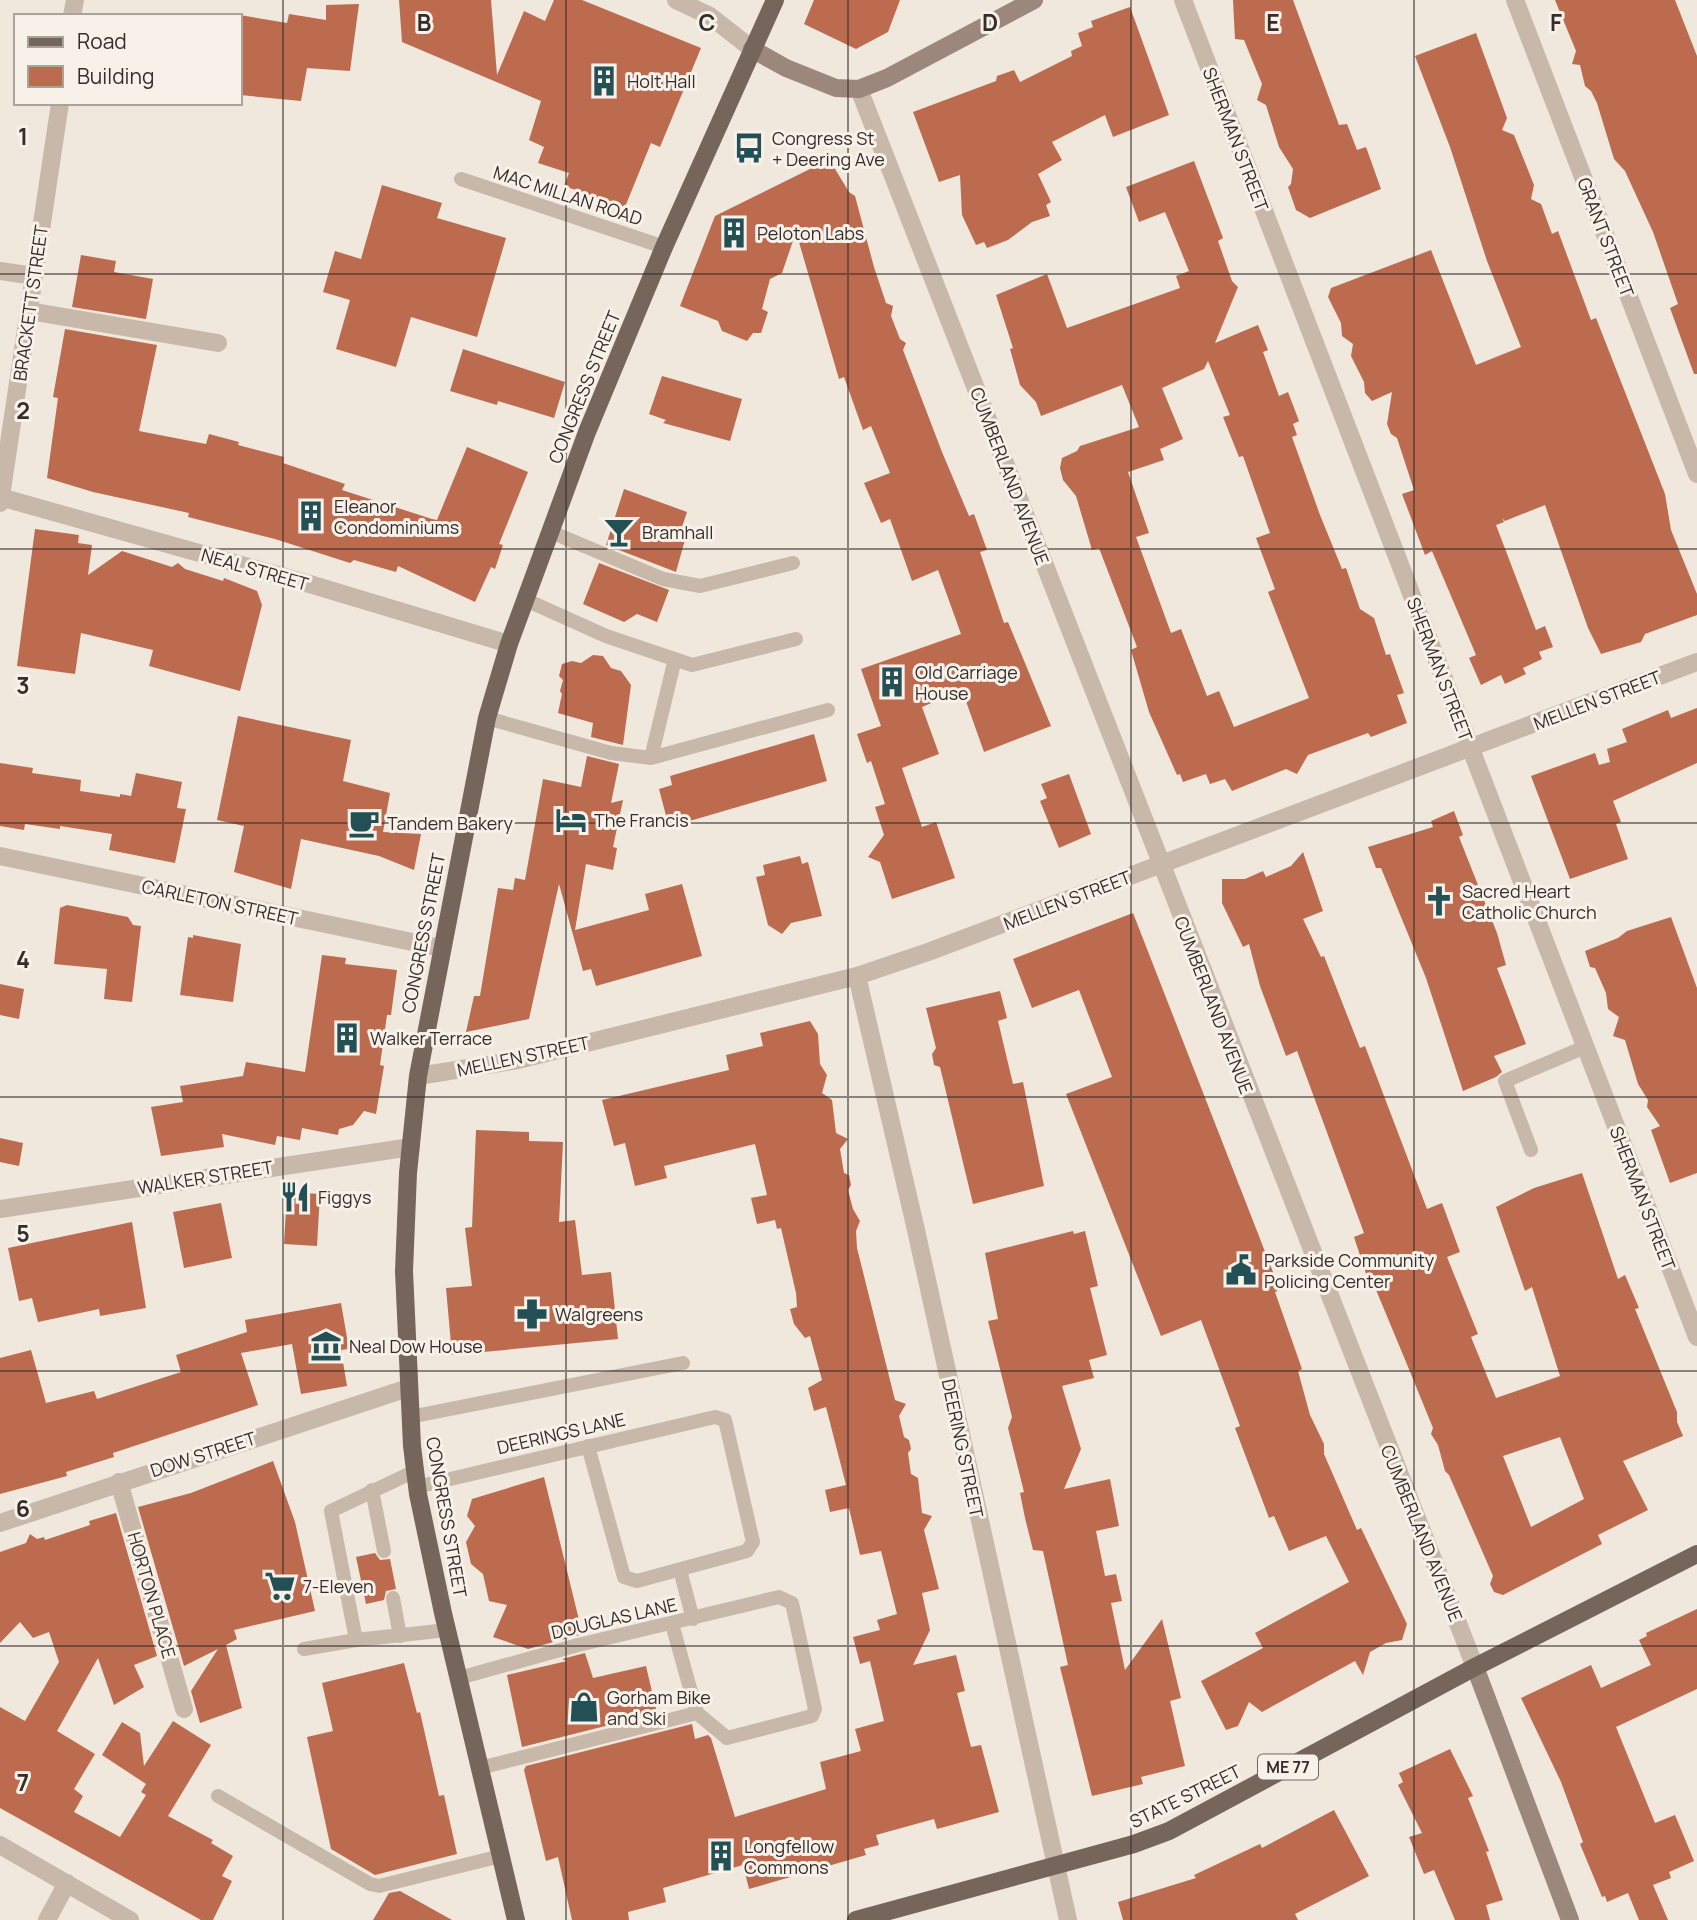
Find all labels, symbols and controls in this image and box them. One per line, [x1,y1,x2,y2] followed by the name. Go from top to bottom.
[417,6,431,38] text: B
[699,6,716,38] text: C
[982,6,998,38] text: D
[1266,6,1280,38] text: E
[1550,6,1562,38] text: F
[14,14,242,105] legend
[77,27,127,55] text: Road
[77,62,154,90] text: Building
[587,64,621,98] building icon: Holt Hall
[1198,64,1275,214] street label: SHERMAN STREET
[627,69,696,93] place label: Holt Hall
[18,120,28,152] text: 1
[772,126,885,171] place label: Congress St + Deering Ave
[732,131,766,165] bus stop icon: Congress St + Deering Ave
[490,160,646,230] street label: MAC MILLAN ROAD
[1572,174,1640,300] street label: GRANT STREET
[717,216,751,250] building icon: Peloton Labs
[757,221,864,245] place label: Peloton Labs
[7,223,53,383] street label: BRACKETT STREET
[542,307,626,467] street label: CONGRESS STREET
[965,384,1055,568] street label: CUMBERLAND AVENUE
[16,394,30,426] text: 2
[334,494,459,539] place label: Eleanor Condominiums
[294,499,328,533] building icon: Eleanor Condominiums
[602,515,636,549] bar icon: Bramhall
[642,520,714,544] place label: Bramhall
[199,542,312,596] street label: NEAL STREET
[1402,594,1479,744] street label: SHERMAN STREET
[915,660,1018,705] place label: Old Carriage House
[875,665,909,699] building icon: Old Carriage House
[1530,665,1664,735] street label: MELLEN STREET
[16,669,30,701] text: 3
[554,803,588,837] hotel icon: The Francis
[347,806,381,840] cafe icon: Tandem Bakery
[594,808,689,832] place label: The Francis
[387,811,514,835] place label: Tandem Bakery
[396,851,450,1015] street label: CONGRESS STREET
[1000,865,1134,935] street label: MELLEN STREET
[140,874,300,930] street label: CARLETON STREET
[1462,879,1597,924] place label: Sacred Heart Catholic Church
[1422,884,1456,918] church icon: Sacred Heart Catholic Church
[1169,913,1259,1097] street label: CUMBERLAND AVENUE
[16,943,30,975] text: 4
[330,1021,364,1055] building icon: Walker Terrace
[370,1026,492,1050] place label: Walker Terrace
[455,1030,591,1082] street label: MELLEN STREET
[1605,1123,1682,1273] street label: SHERMAN STREET
[136,1154,275,1200] street label: WALKER STREET
[278,1180,312,1214] restaurant icon: Figgys
[318,1185,372,1209] place label: Figgys
[16,1217,30,1249] text: 5
[1264,1248,1435,1293] place label: Parkside Community Policing Center
[1224,1253,1258,1287] public building icon: Parkside Community Policing Center
[515,1297,549,1331] pharmacy icon: Walgreens
[555,1302,643,1326] place label: Walgreens
[309,1329,343,1363] museum icon: Neal Dow House
[349,1334,483,1358] place label: Neal Dow House
[937,1376,989,1520] street label: DEERING STREET
[494,1407,628,1459] street label: DEERINGS LANE
[147,1426,259,1482] street label: DOW STREET
[421,1435,473,1599] street label: CONGRESS STREET
[1376,1441,1468,1625] street label: CUMBERLAND AVENUE
[16,1492,30,1524] text: 6
[122,1529,182,1661] street label: HORTON PLACE
[263,1569,297,1603] supermarket icon: 7-Eleven
[303,1574,374,1598] place label: 7-Eleven
[549,1592,679,1644] street label: DOUGLAS LANE
[607,1685,711,1730] place label: Gorham Bike and Ski
[567,1690,601,1724] shop icon: Gorham Bike and Ski
[1258,1754,1318,1779] road number: ME 77
[1125,1759,1245,1833] street label: STATE STREET
[17,1766,29,1798] text: 7
[744,1834,834,1879] place label: Longfellow Commons
[704,1839,738,1873] building icon: Longfellow Commons

